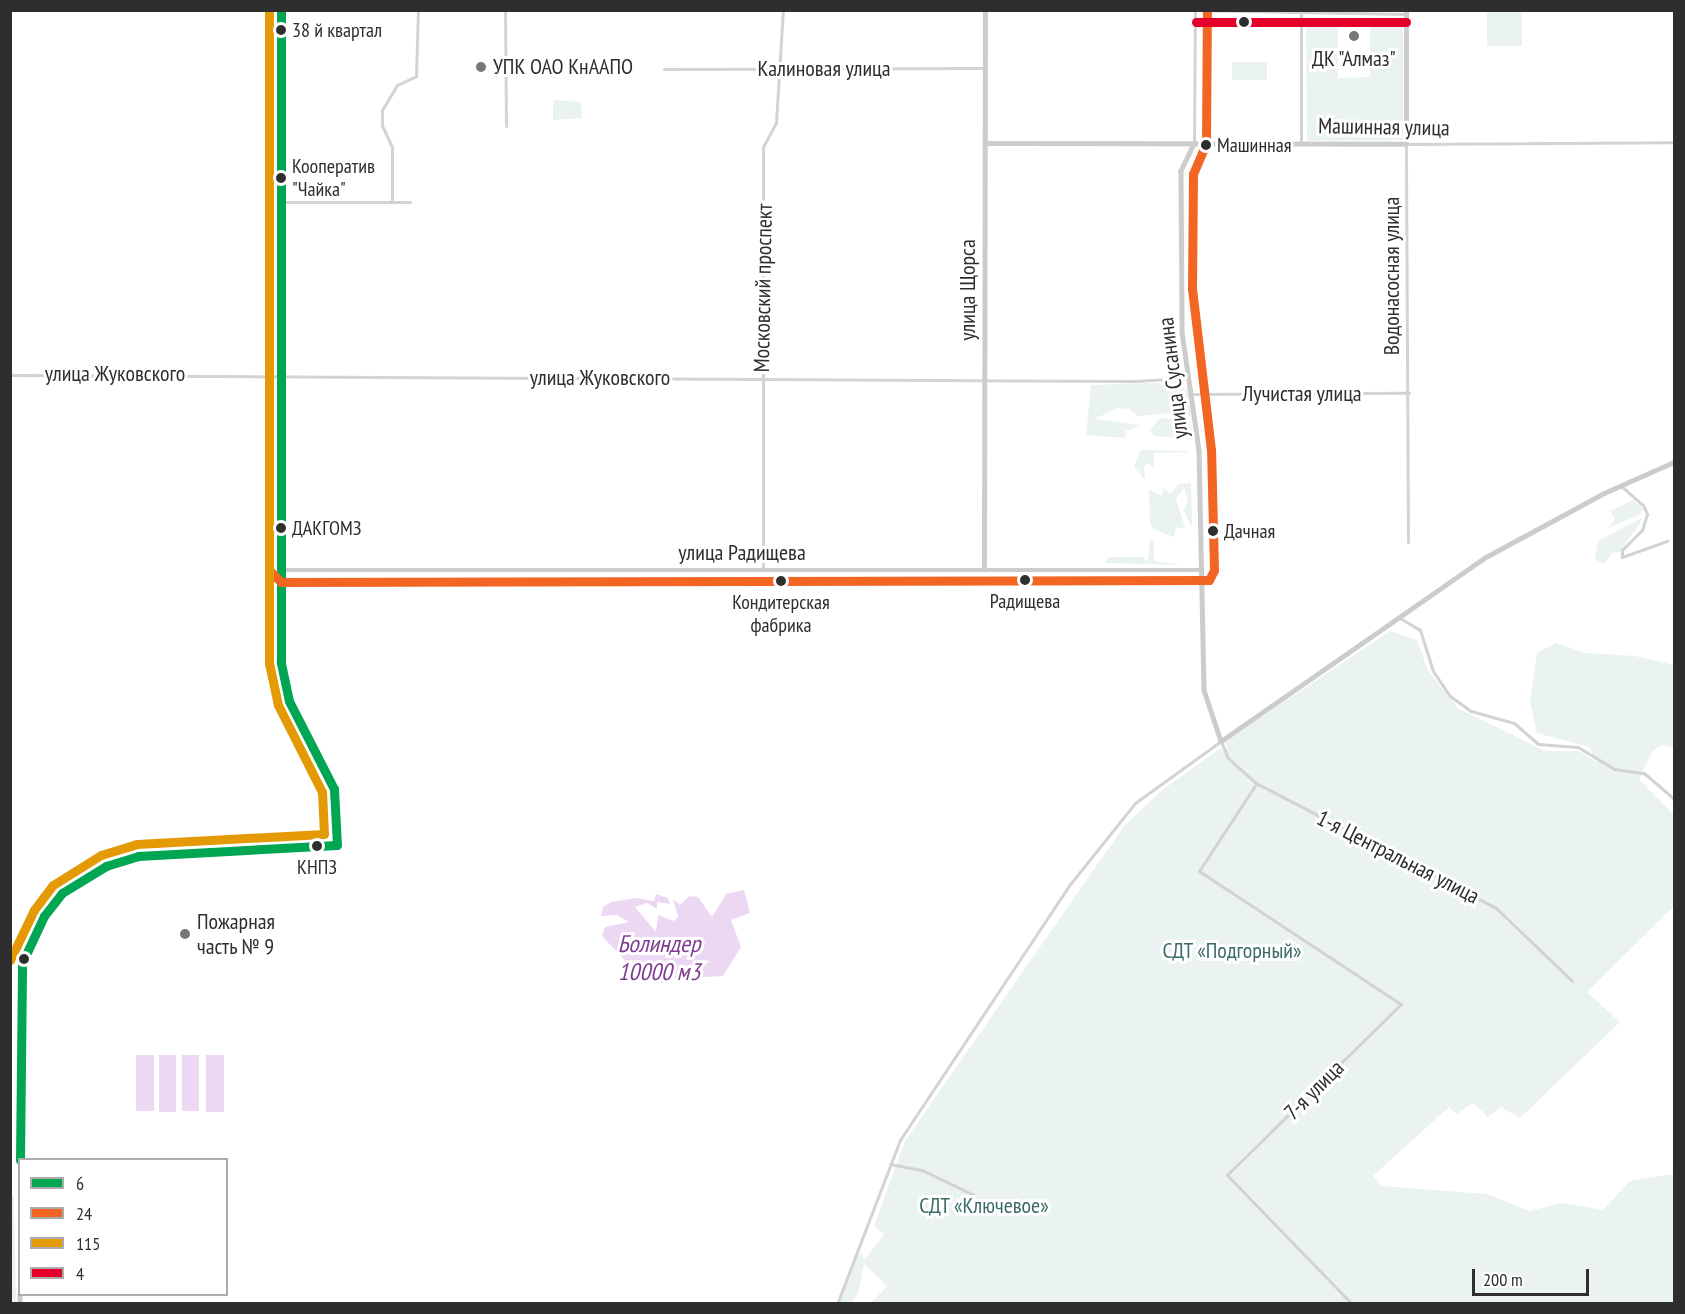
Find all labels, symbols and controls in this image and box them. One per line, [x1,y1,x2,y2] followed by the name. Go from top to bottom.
[1238,16,1250,28] unlabelled marker
[292,18,382,42] place label: 38 й квартал
[275,24,287,36] marker: 38 й квартал
[1347,29,1361,43] marker: ДК "Алмаз"
[1311,46,1397,72] place label: ДК "Алмаз"
[493,54,633,80] place label: УПК ОАО КнААПО
[757,56,891,82] street label: Калиновая улица
[474,60,488,74] marker: УПК ОАО КнААПО
[1318,113,1450,141] street label: Машинная улица
[1217,133,1291,157] place label: Машинная
[1200,139,1212,151] marker: Машинная
[292,154,375,201] place label: Кооператив "Чайка"
[275,172,287,184] marker: Кооператив "Чайка"
[1379,197,1405,355] street label: Водонасосная улица
[748,203,778,373] street label: Московский проспект
[955,239,981,341] street label: улица Щорса
[1152,316,1194,440] street label: улица Сусанина
[45,361,185,387] street label: улица Жуковского
[530,365,670,391] street label: улица Жуковского
[1242,381,1362,407] street label: Лучистая улица
[292,516,361,540] place label: ДАКГОМЗ
[1224,519,1275,543] place label: Дачная
[275,522,287,534] marker: ДАКГОМЗ
[1207,525,1219,537] marker: Дачная
[678,540,806,566] street label: улица Радищева
[1019,574,1031,586] marker: Радищева
[775,575,787,587] marker: Кондитерская фабрика
[990,589,1060,613] place label: Радищева
[732,590,830,637] place label: Кондитерская фабрика
[1312,805,1484,909] street label: 1-я Центральная улица
[311,840,323,852] marker: КНПЗ
[297,855,337,879] place label: КНПЗ
[197,908,275,960] place label: Пожарная часть № 9
[178,927,192,941] marker: Пожарная часть № 9
[618,930,700,986] water label: Болиндер 10000 м3
[1162,938,1302,964] park label: СДТ «Подгорный»
[18,953,30,965] unlabelled marker
[1279,1055,1349,1125] street label: 7-я улица
[18,1158,228,1296] legend
[76,1172,84,1195] text: 6
[919,1193,1049,1219] park label: СДТ «Ключевое»
[76,1202,92,1225] text: 24
[76,1232,100,1255] text: 115
[1475,1257,1592,1295] scale bar
[76,1262,84,1285] text: 4
[1483,1268,1523,1291] text: 200 m

